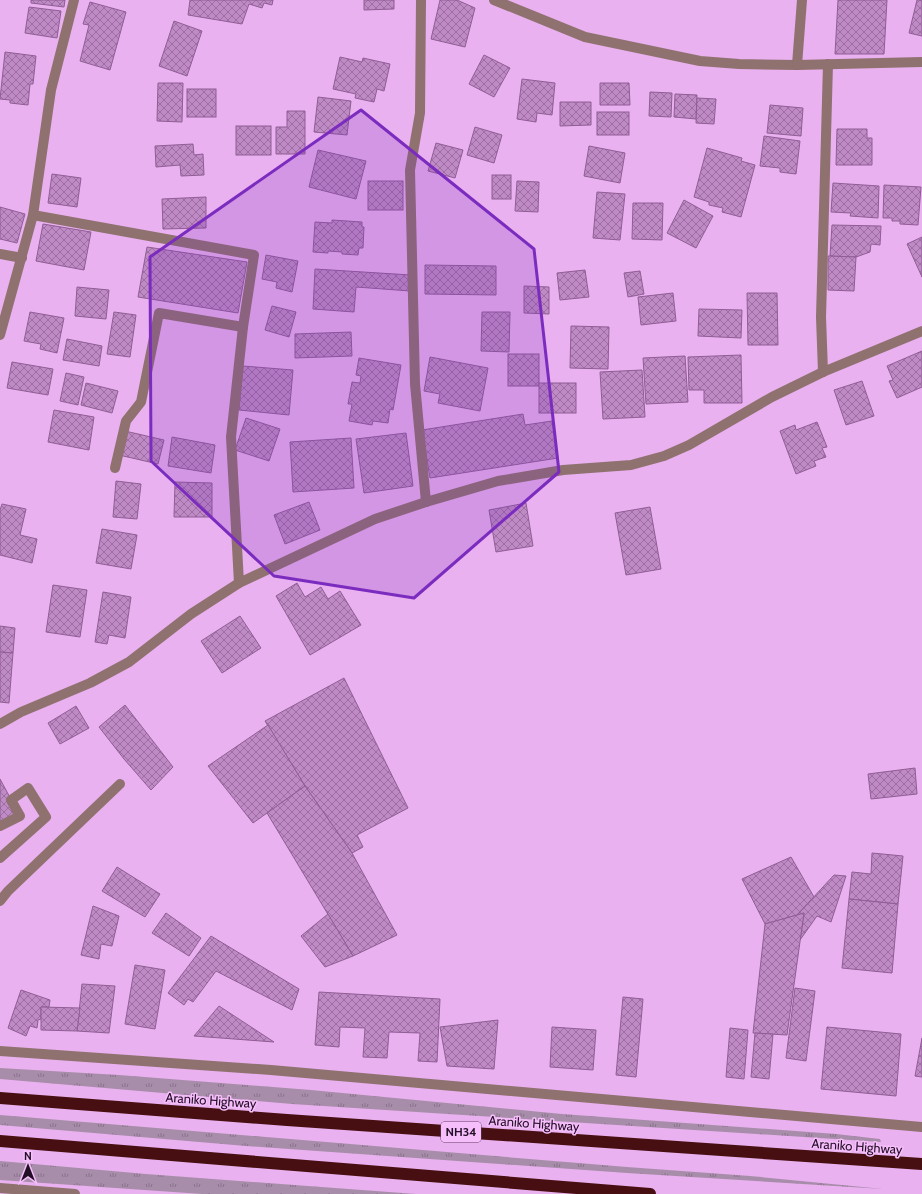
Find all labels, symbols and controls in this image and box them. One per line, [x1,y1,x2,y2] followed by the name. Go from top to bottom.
[165,1089,257,1111] street label: Araniko Highway
[488,1112,580,1134] street label: Araniko Highway
[441,1122,481,1142] road number: NH34
[811,1135,903,1157] street label: Araniko Highway
[8,1146,48,1186] north arrow
[24,1149,32,1163] text: N

